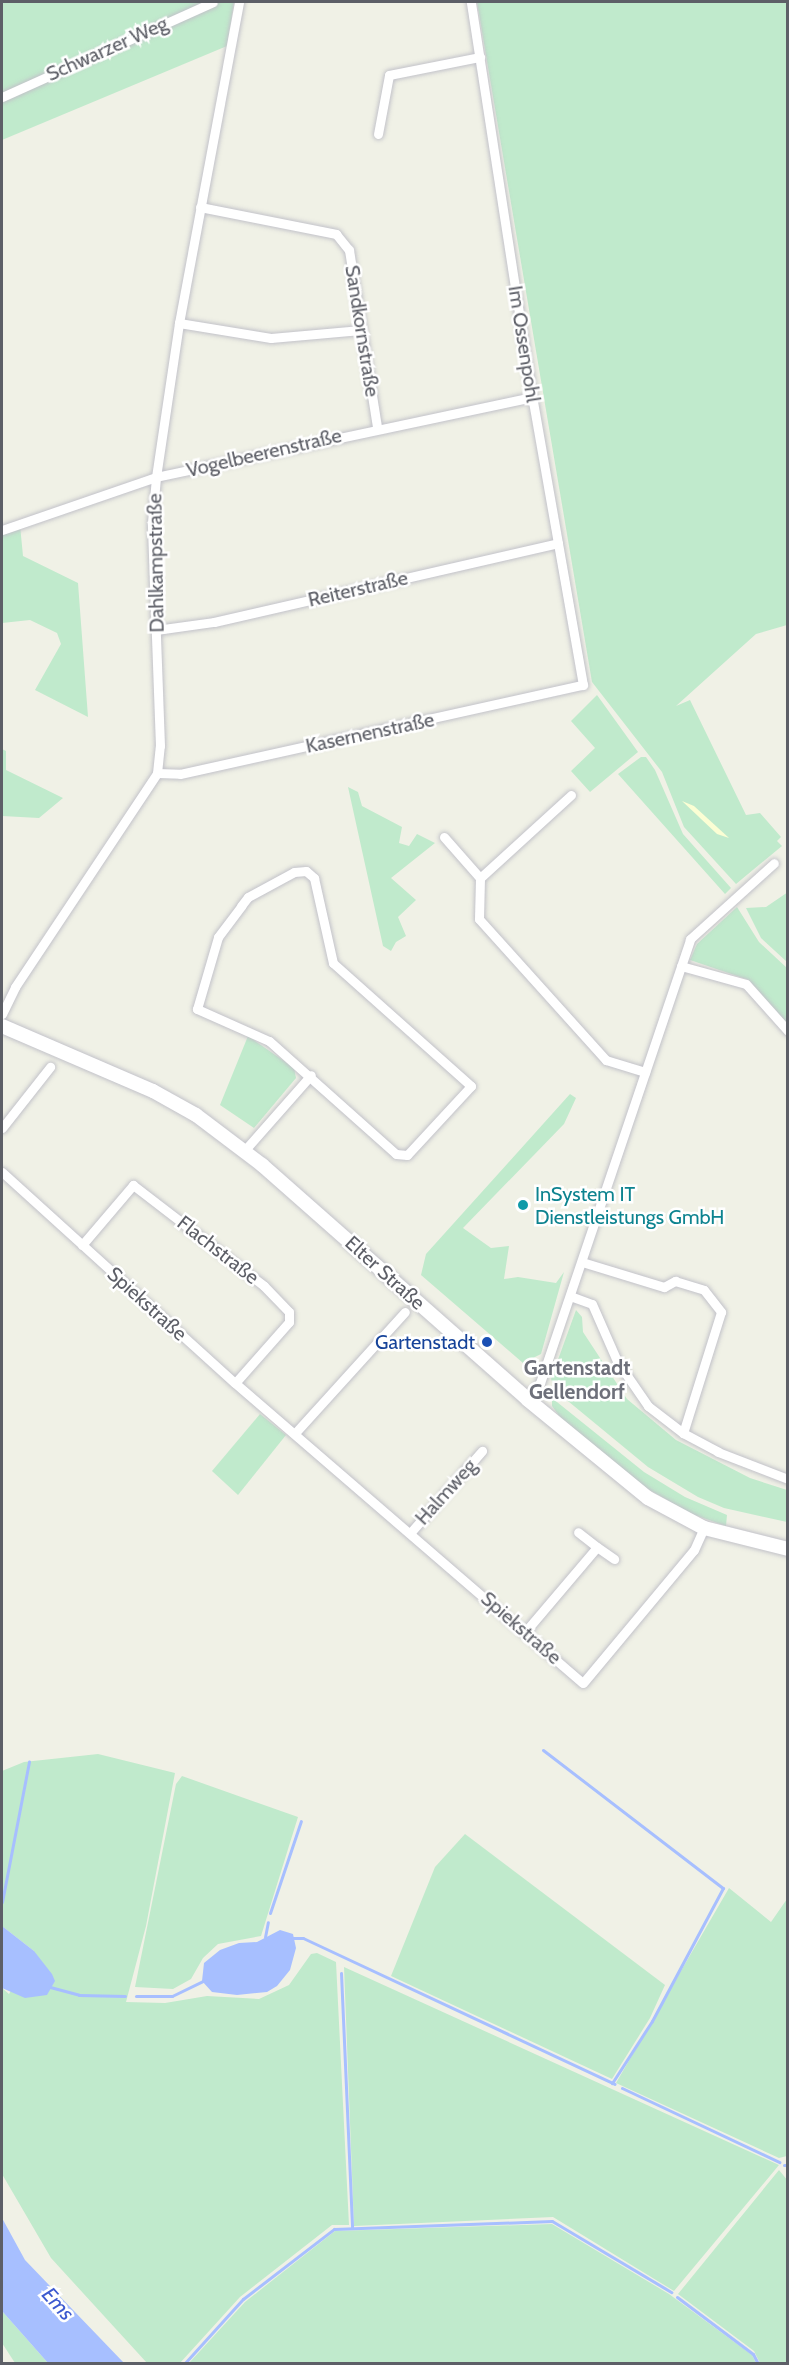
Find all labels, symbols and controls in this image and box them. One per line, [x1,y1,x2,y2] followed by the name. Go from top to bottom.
[43,12,171,86] street label: Schwarzer Weg
[340,263,384,399] street label: Sandkornstraße
[503,284,545,404] street label: Im Ossenpohl
[184,423,344,483] street label: Vogelbeerenstraße
[143,493,169,633] street label: Dahlkampstraße
[306,566,410,612] street label: Reiterstraße
[304,708,436,758] street label: Kasernenstraße
[535,1182,724,1229] place label: InSystem IT Dienstleistungs GmbH
[516,1198,530,1212] marker: InSystem IT Dienstleistungs GmbH
[172,1211,264,1289] street label: Flachstraße
[340,1231,430,1315] street label: Elter Straße
[102,1262,192,1346] street label: Spiekstraße
[375,1330,475,1354] place label: Gartenstadt
[480,1335,494,1349] marker: Gartenstadt
[524,1355,630,1405] district label: Gartenstadt Gellendorf
[410,1454,482,1530] street label: Halmweg
[476,1587,566,1669] street label: Spiekstraße
[37,2282,79,2326] water label: Ems

